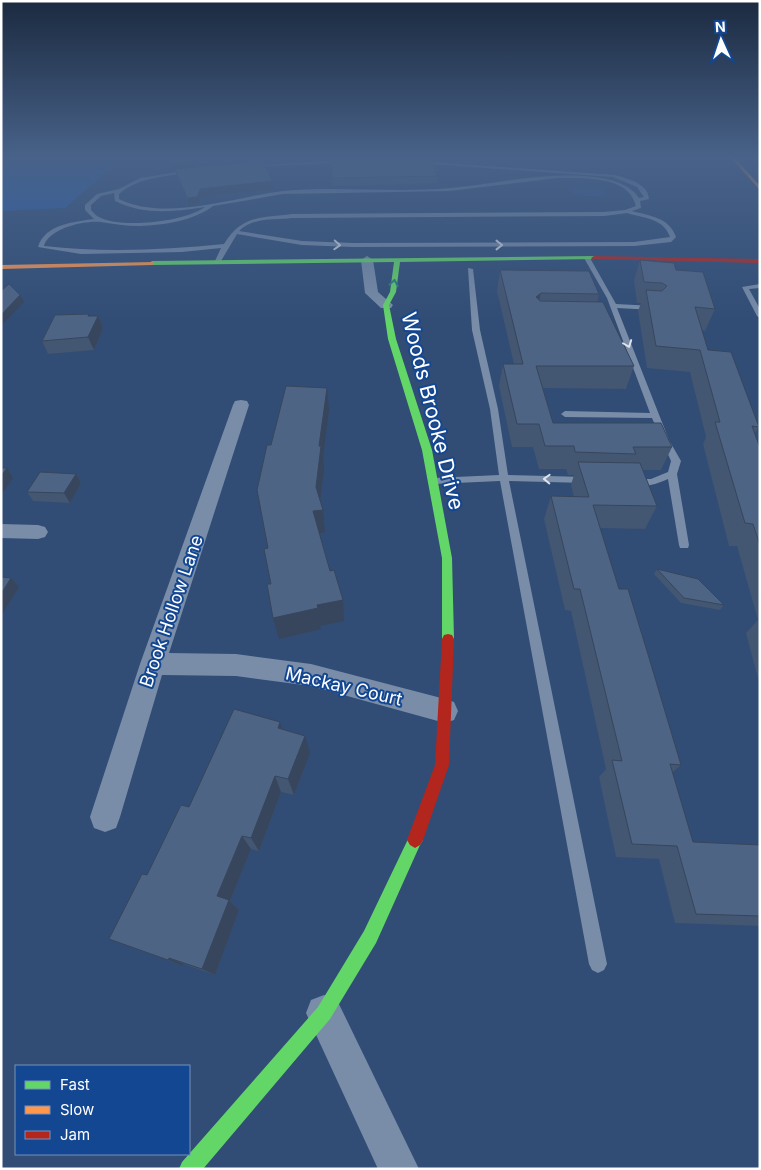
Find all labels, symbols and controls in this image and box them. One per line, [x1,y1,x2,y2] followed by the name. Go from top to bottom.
[696,15,746,65] north arrow
[715,18,726,35] text: N
[333,239,341,250] one-way arrow
[496,240,504,250] one-way arrow
[389,279,399,287] one-way arrow
[396,310,470,512] street label: Woods Brooke Drive
[622,339,632,347] one-way arrow
[543,474,551,485] one-way arrow
[135,532,207,690] street label: Brook Hollow Lane
[284,662,404,710] street label: Mackay Court
[15,1065,190,1155] legend
[60,1075,90,1094] text: Fast
[60,1100,94,1119] text: Slow
[60,1125,90,1144] text: Jam

